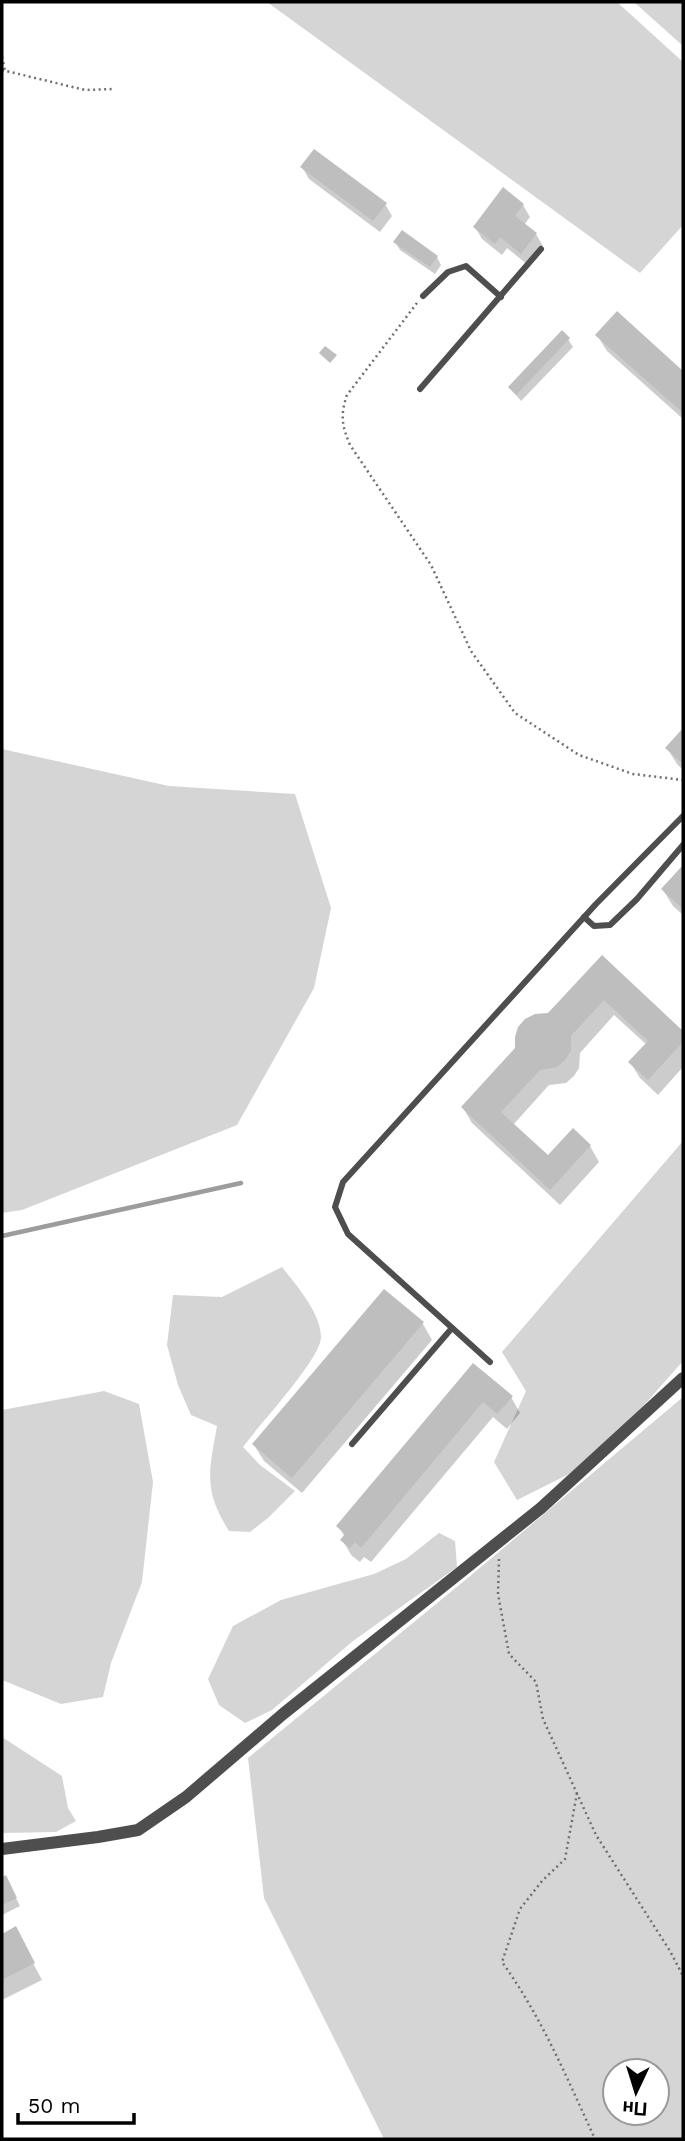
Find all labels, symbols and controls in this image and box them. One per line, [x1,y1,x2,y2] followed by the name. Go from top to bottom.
[601,2057,671,2127] north arrow
[18,2082,133,2126] scale bar
[28,2093,80,2118] text: 50 m
[622,2096,648,2121] text: Пн

